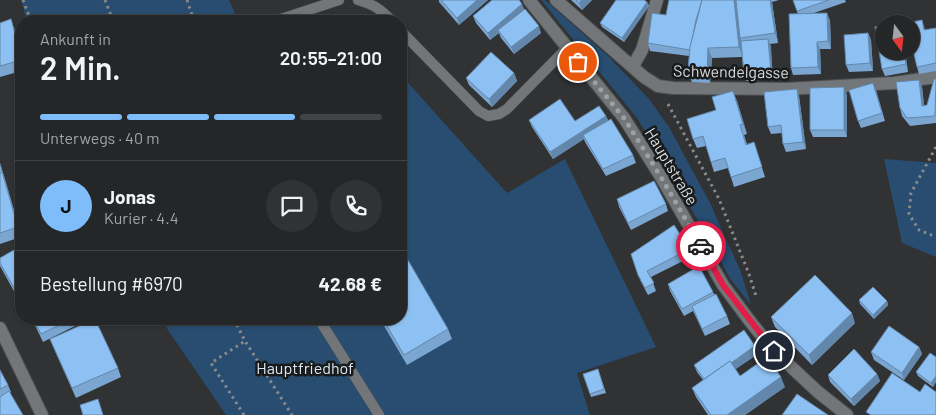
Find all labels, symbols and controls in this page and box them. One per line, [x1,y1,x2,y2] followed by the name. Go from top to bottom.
[875,15,920,60] north arrow
[875,15,920,60] map controls
[40,29,111,48] text: Ankunft in
[557,41,599,83] pin
[280,46,382,69] text: 20:55–21:00
[40,48,121,86] text: 2 Min.
[564,48,592,76] icon: bag
[673,60,789,82] street label: Schwendelgasse
[642,124,702,208] street label: Hauptstraße
[40,128,159,147] text: Unterwegs · 40 m
[266,180,318,232] button: chat
[330,180,382,232] button: phone
[104,185,156,208] text: Jonas
[60,194,72,217] text: J
[104,208,178,227] text: Kurier · 4.4
[676,221,726,271] courier
[687,232,715,260] icon: car
[40,272,183,295] text: Bestellung #6970
[318,272,382,295] text: 42.68 €
[753,330,795,372] pin
[760,337,788,365] icon: home
[256,358,354,377] park label: Hauptfriedhof

